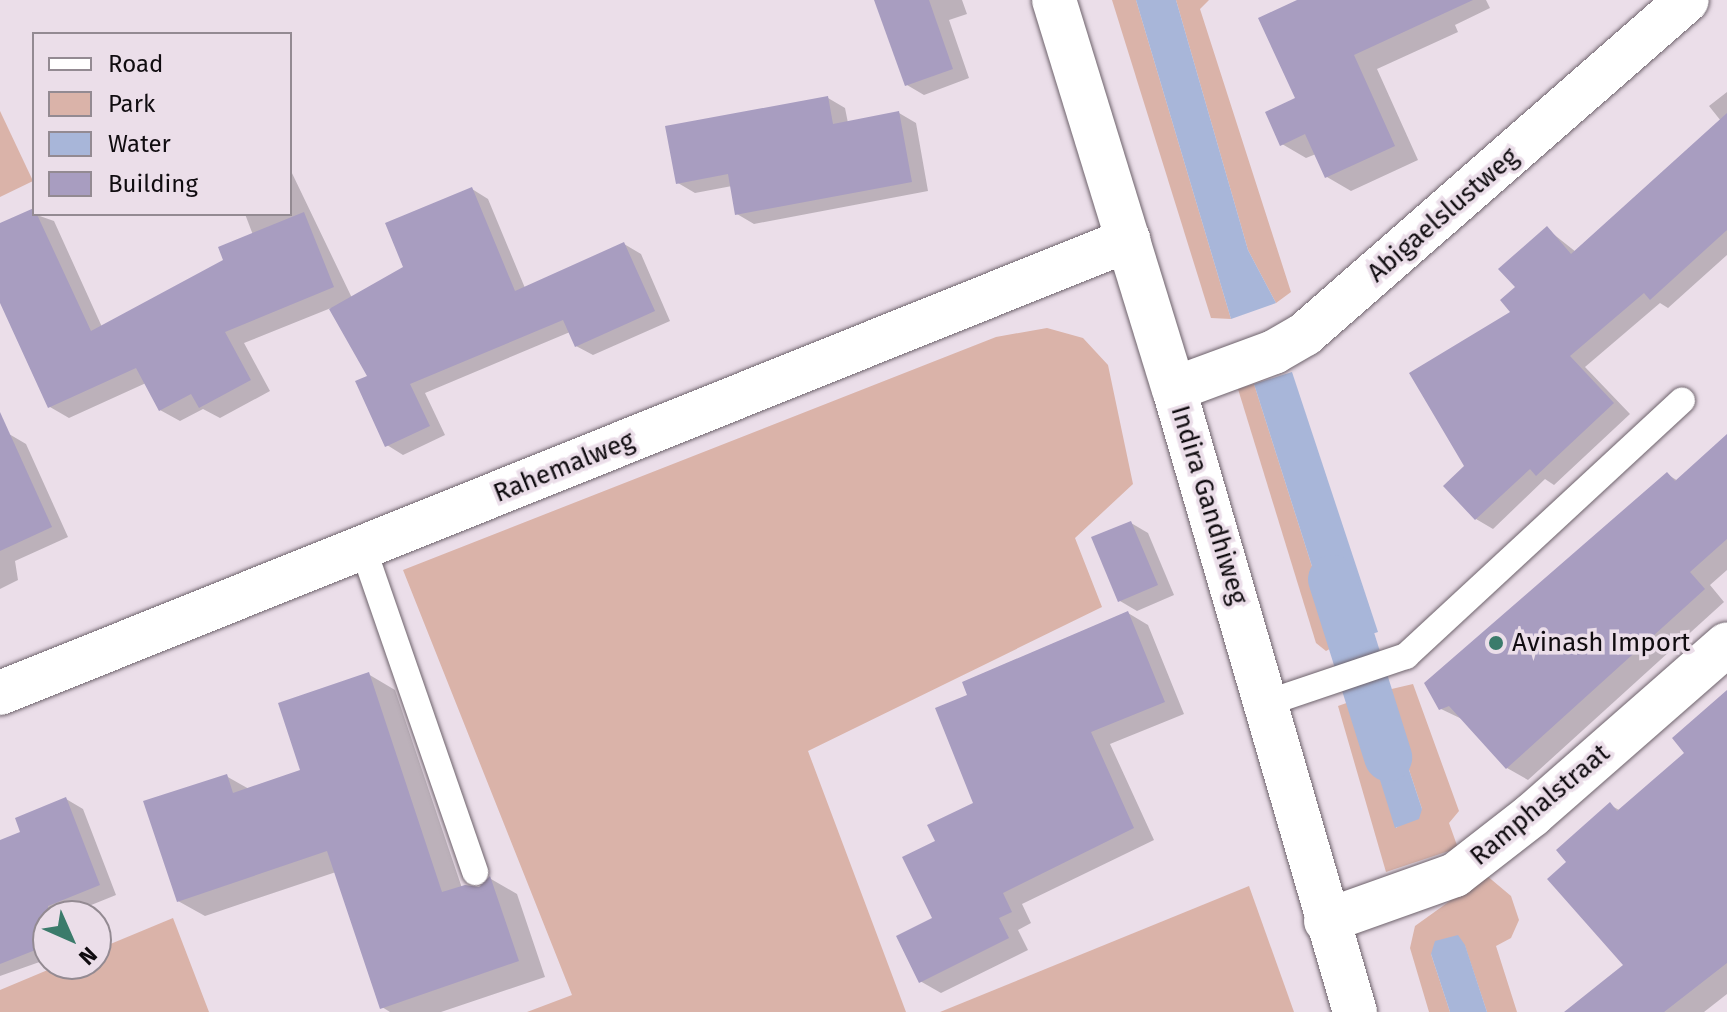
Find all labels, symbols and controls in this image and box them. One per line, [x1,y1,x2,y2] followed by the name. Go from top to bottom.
[32,32,292,216] legend
[108,50,163,78] text: Road
[108,90,155,118] text: Park
[108,130,171,158] text: Water
[1361,141,1525,289] street label: Abigaelslustweg
[108,170,198,198] text: Building
[1164,402,1254,608] street label: Indira Gandhiweg
[489,425,639,509] street label: Rahemalweg
[1512,627,1690,659] place label: Avinash Import
[1487,634,1505,652] marker: Avinash Import
[1464,738,1616,872] street label: Ramphalstraat
[32,900,112,980] north arrow
[73,941,103,971] text: N

